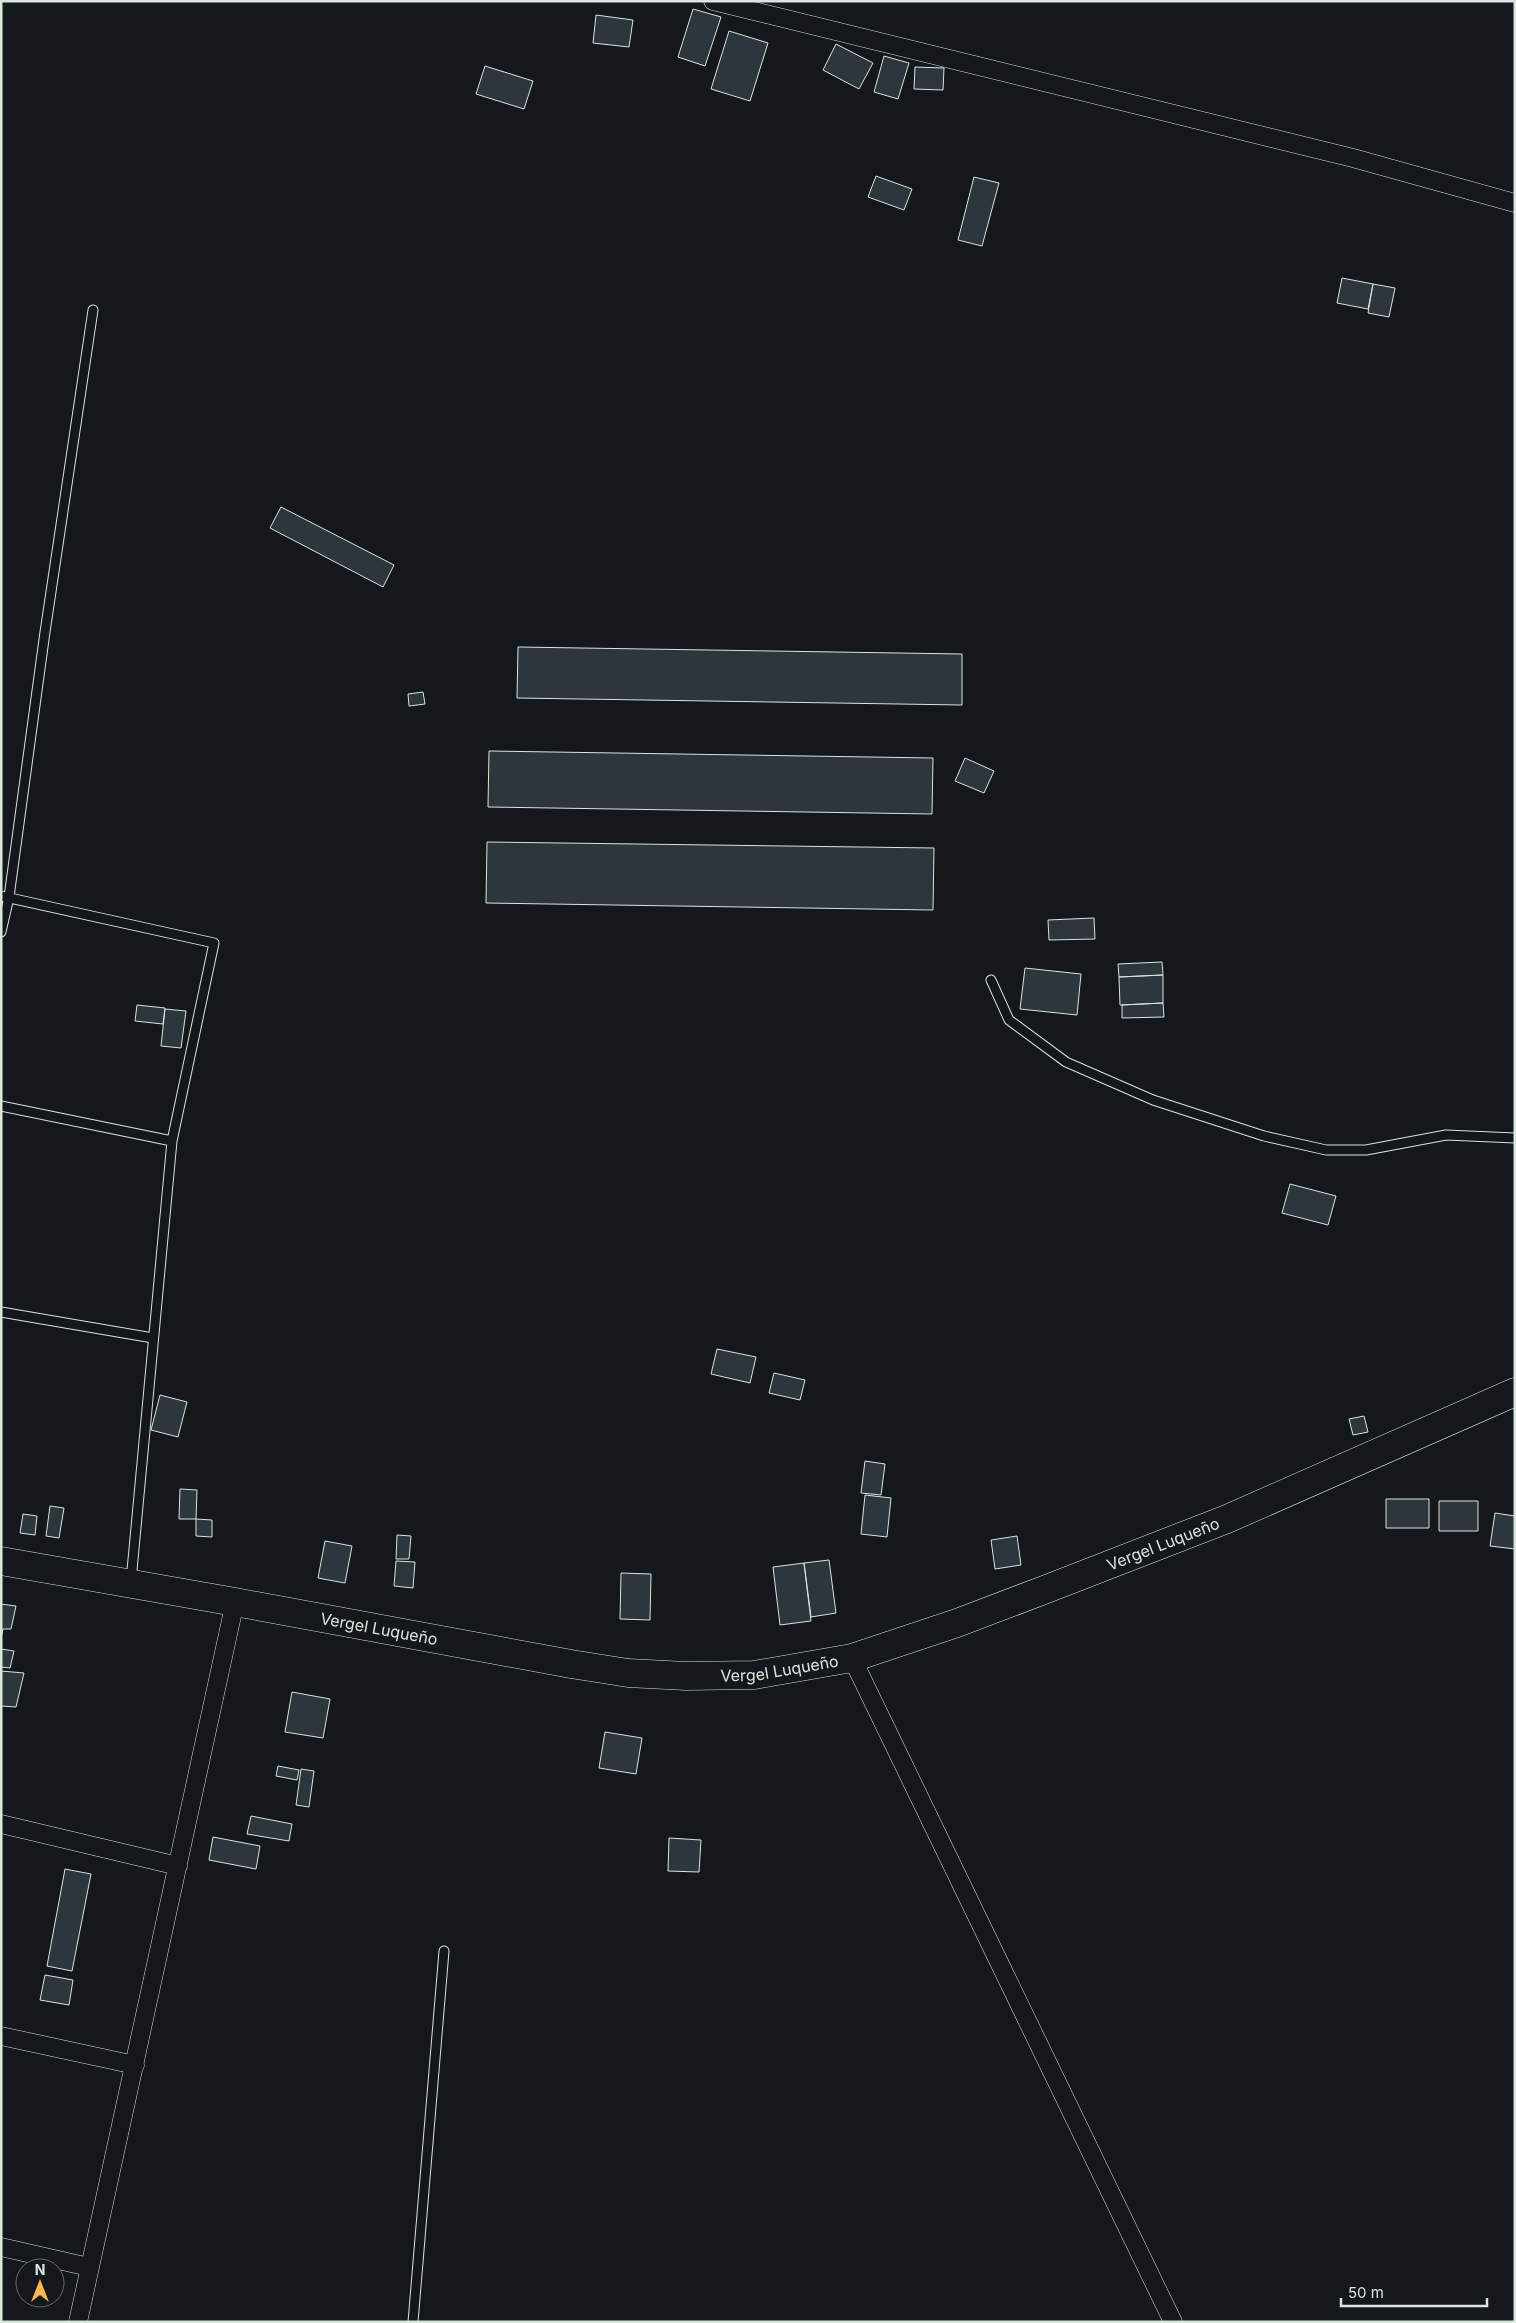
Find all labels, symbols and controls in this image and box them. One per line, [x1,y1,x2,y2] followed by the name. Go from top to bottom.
[1104,1513,1222,1575] street label: Vergel Luqueño
[319,1608,439,1649] street label: Vergel Luqueño
[720,1651,840,1685] street label: Vergel Luqueño
[15,2258,65,2308] north arrow
[35,2261,45,2278] text: N
[1341,2276,1487,2308] scale bar
[1348,2283,1384,2302] text: 50 m

